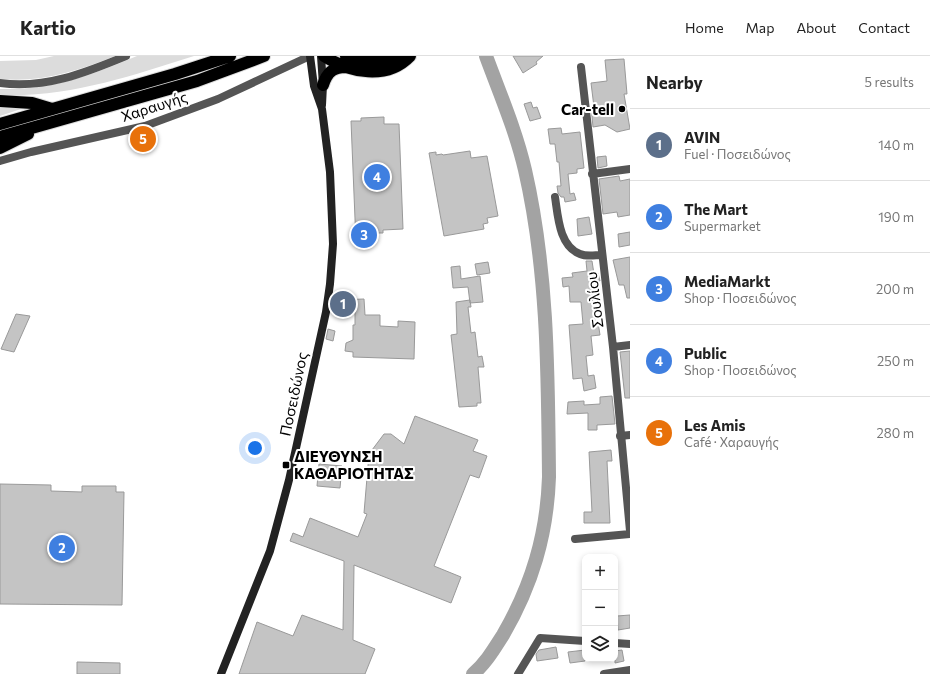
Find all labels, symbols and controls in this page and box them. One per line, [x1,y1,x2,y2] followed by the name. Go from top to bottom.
[20,16,76,39] text: Kartio
[685,19,724,36] text: Home
[746,19,774,36] text: Map
[796,19,836,36] text: About
[858,19,910,36] text: Contact
[646,72,703,93] text: Nearby
[864,74,914,90] text: 5 results
[119,87,189,125] street label: Χαραυγής
[561,100,614,118] place label: Car-tell
[617,104,627,114] marker: Car-tell
[130,124,156,154] pin: 5
[684,128,720,146] text: AVIN
[656,137,662,153] text: 1
[878,137,914,153] text: 140 m
[684,146,791,162] text: Fuel · Ποσειδώνος
[364,162,390,192] pin: 4
[684,200,748,218] text: The Mart
[655,209,663,225] text: 2
[878,209,914,225] text: 190 m
[684,218,761,234] text: Supermarket
[351,220,377,250] pin: 3
[582,271,606,329] street label: Σουλίου
[684,272,770,290] text: MediaMarkt
[655,281,663,297] text: 3
[876,281,914,297] text: 200 m
[330,289,356,319] pin: 1
[684,290,797,306] text: Shop · Ποσειδώνος
[684,344,727,362] text: Public
[275,350,311,438] street label: Ποσειδώνος
[655,353,663,369] text: 4
[877,353,914,369] text: 250 m
[684,362,797,378] text: Shop · Ποσειδώνος
[684,416,746,434] text: Les Amis
[655,425,663,441] text: 5
[877,425,914,441] text: 280 m
[684,434,779,450] text: Café · Χαραυγής
[245,438,265,458] your location
[294,447,414,482] place label: ΔΙΕΥΘΥΝΣΗ ΚΑΘΑΡΙΟΤΗΤΑΣ
[281,460,291,470] marker: ΔΙΕΥΘΥΝΣΗ ΚΑΘΑΡΙΟΤΗΤΑΣ
[49,533,75,563] pin: 2
[582,554,618,662] map controls
[582,554,618,590] button: +
[582,590,618,626] button: −
[582,626,618,662] button: layers

